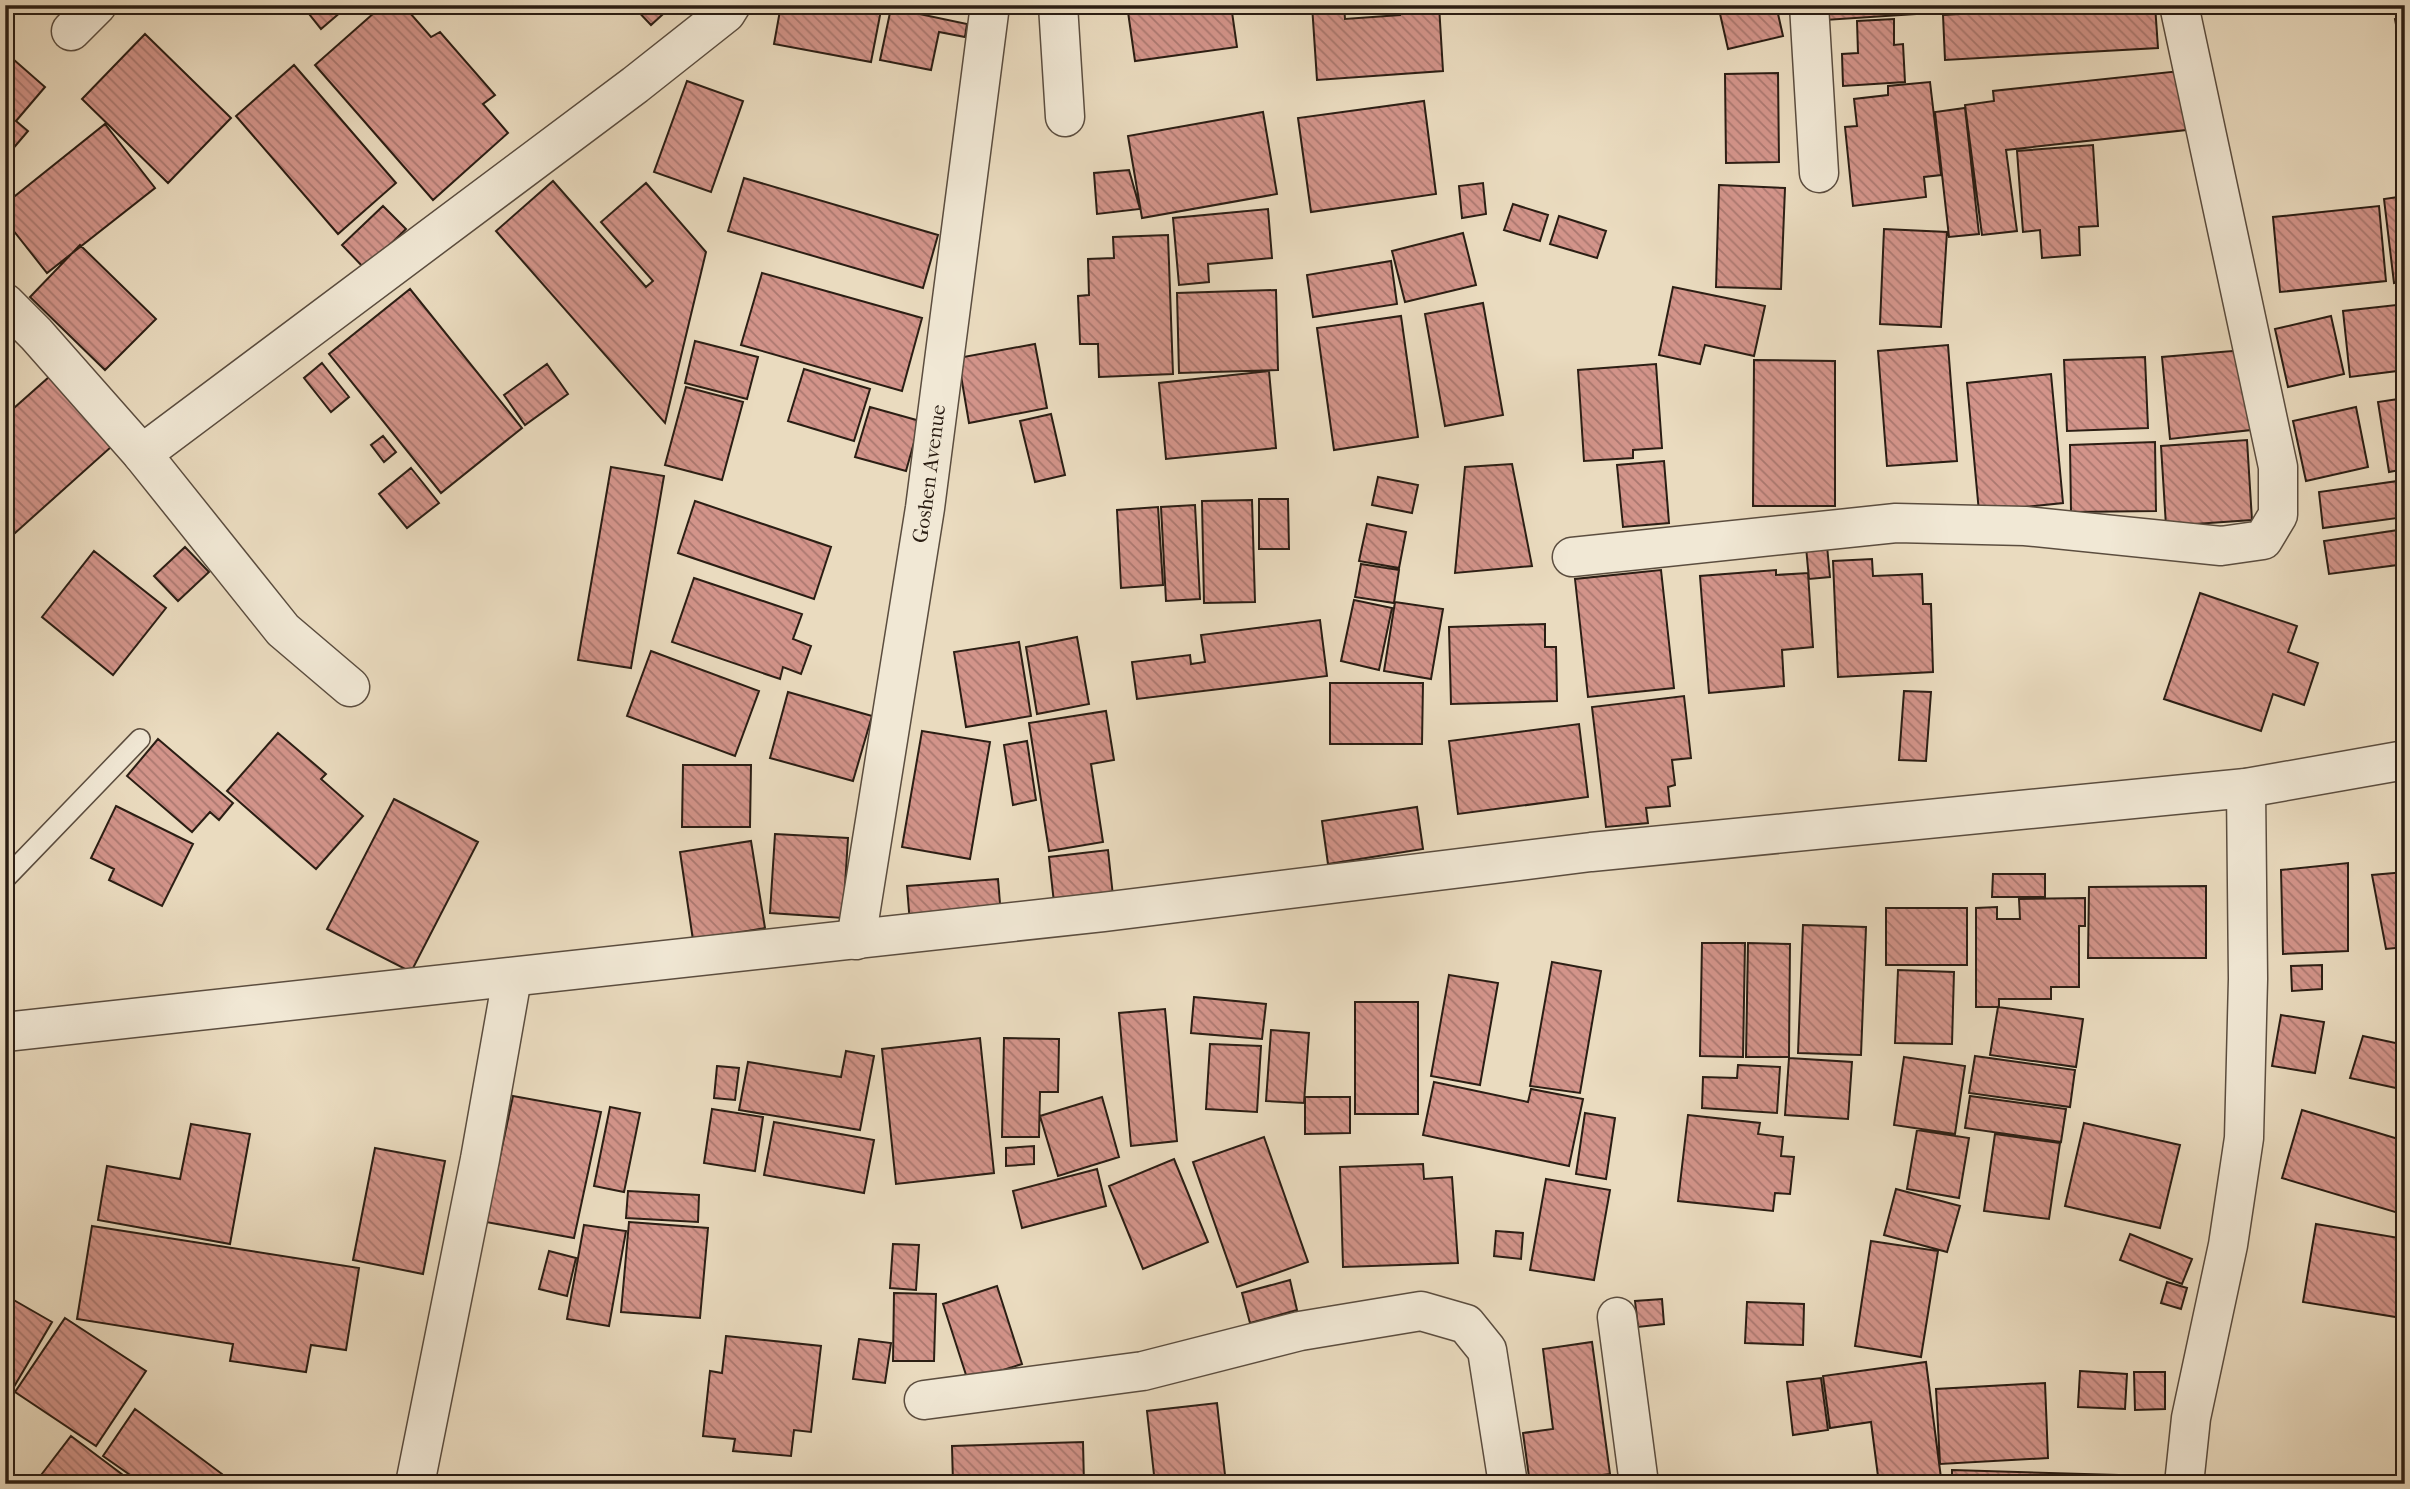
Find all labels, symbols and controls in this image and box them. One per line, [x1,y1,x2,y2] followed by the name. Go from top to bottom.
[908,403,950,545] street label: Goshen Avenue

